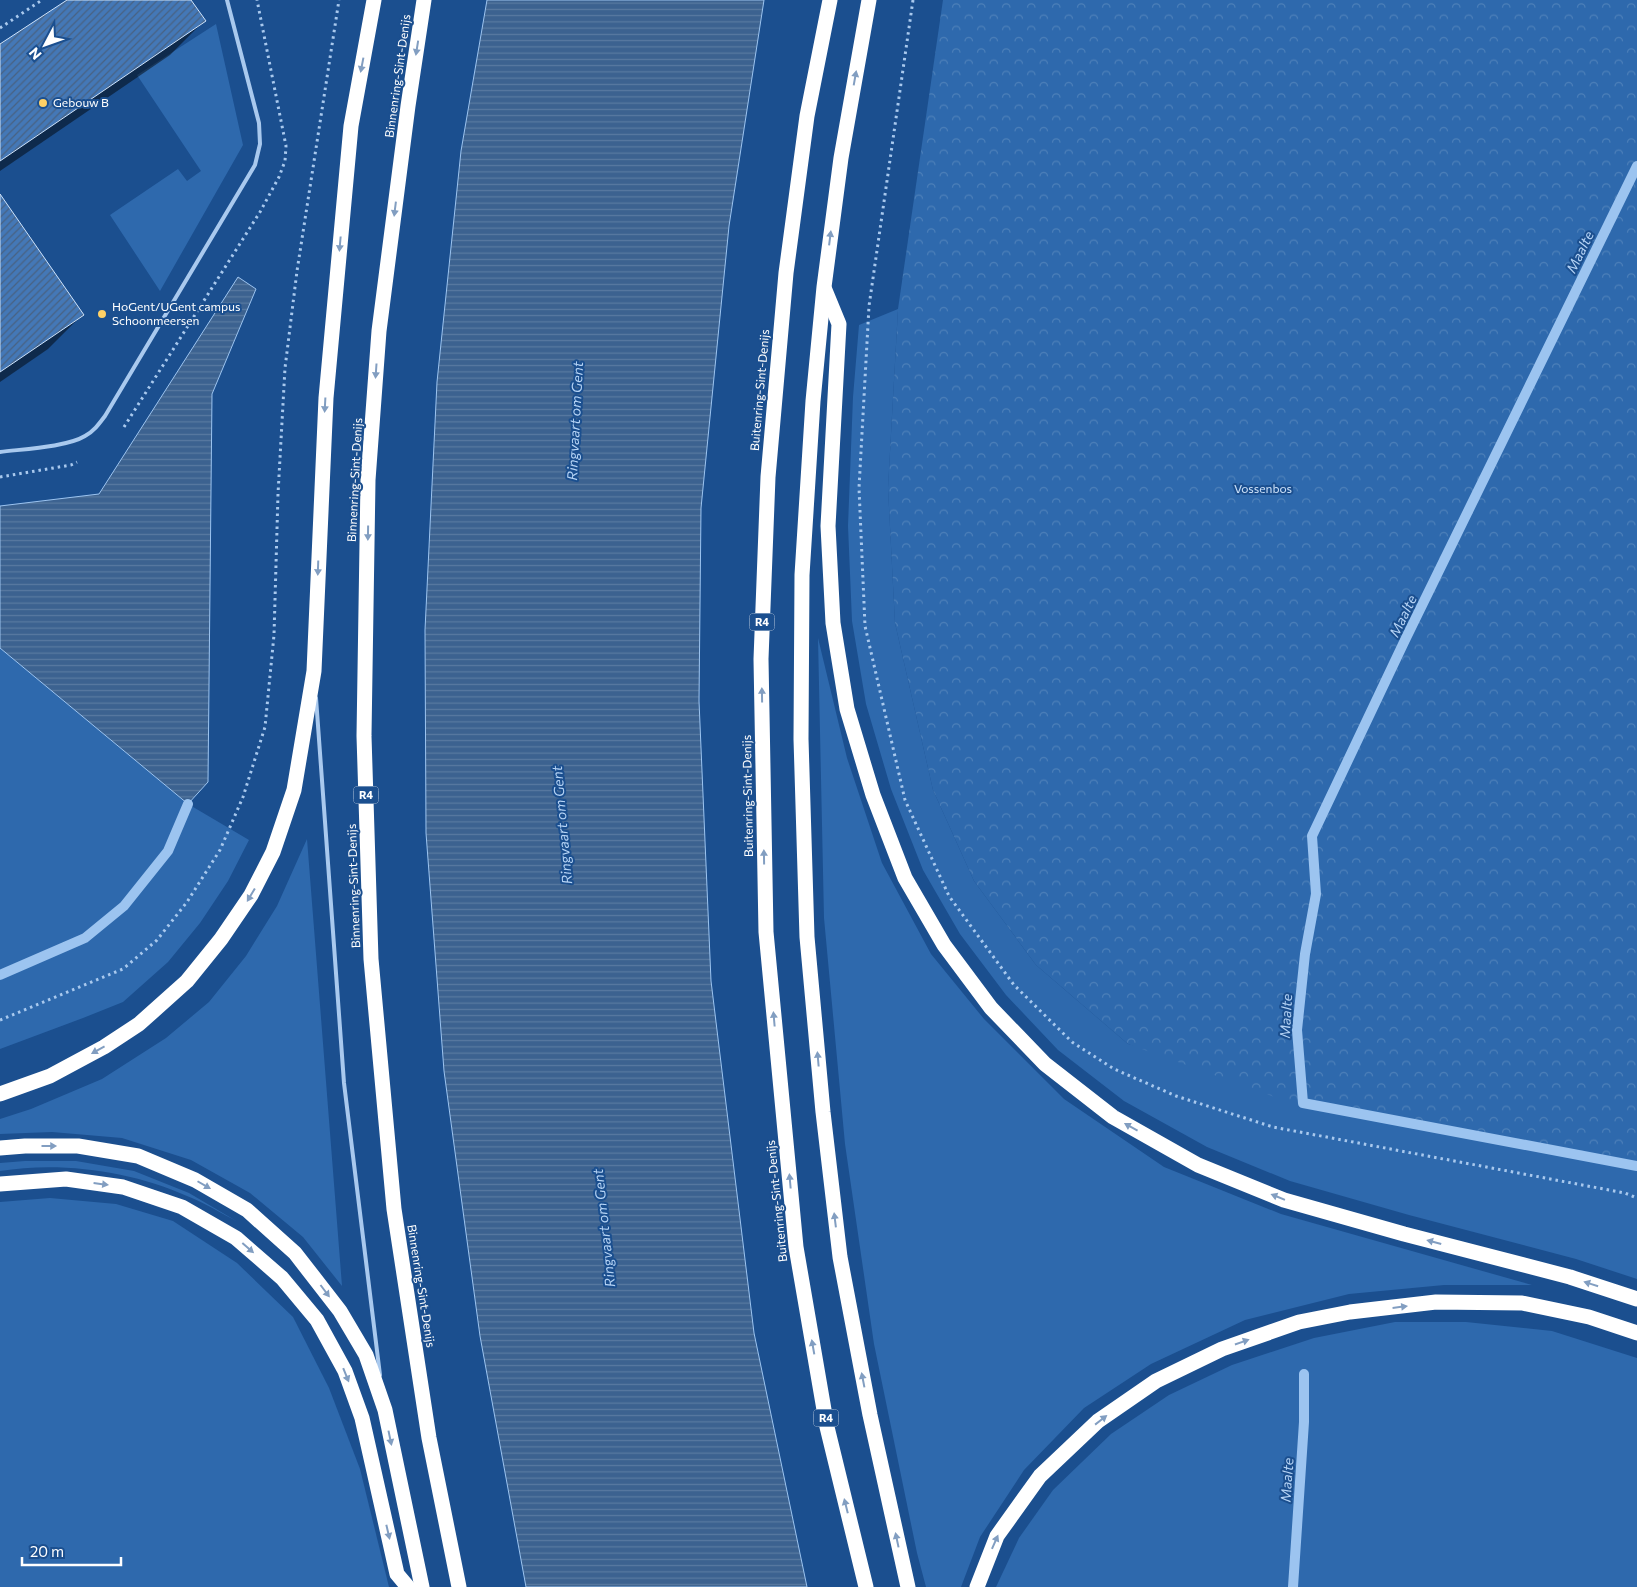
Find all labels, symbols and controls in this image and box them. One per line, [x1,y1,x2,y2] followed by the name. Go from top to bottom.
[381,13,413,138] street label: Binnenring-Sint-Denijs
[20,20,70,70] north arrow
[412,41,420,57] one-way arrow
[25,44,45,63] text: N
[358,58,366,73] one-way arrow
[852,69,860,85] one-way arrow
[53,95,109,109] place label: Gebouw B
[37,97,49,109] marker: Gebouw B
[390,201,398,217] one-way arrow
[1562,228,1597,276] water label: Maalte
[826,230,834,246] one-way arrow
[336,236,344,252] one-way arrow
[112,299,240,327] place label: HoGent/UGent campus Schoonmeersen
[96,308,108,320] marker: HoGent/UGent campus Schoonmeersen
[747,328,771,451] street label: Buitenring-Sint-Denijs
[563,361,586,481] water label: Ringvaart om Gent
[372,363,380,379] one-way arrow
[321,398,329,414] one-way arrow
[344,417,364,542] street label: Binnenring-Sint-Denijs
[1234,481,1292,495] park label: Vossenbos
[363,525,371,541] one-way arrow
[314,560,322,576] one-way arrow
[1385,592,1420,640] water label: Maalte
[750,614,774,630] road number: R4
[758,686,766,702] one-way arrow
[739,735,755,857] street label: Buitenring-Sint-Denijs
[548,765,575,885] water label: Ringvaart om Gent
[354,786,378,804] road number: R4
[344,824,362,948] street label: Binnenring-Sint-Denijs
[760,849,768,865] one-way arrow
[246,889,255,902] one-way arrow
[1276,993,1295,1039] water label: Maalte
[770,1011,778,1027] one-way arrow
[91,1046,105,1054] one-way arrow
[814,1051,822,1067] one-way arrow
[1125,1123,1138,1132] one-way arrow
[763,1140,789,1263] street label: Buitenring-Sint-Denijs
[41,1142,57,1150] one-way arrow
[589,1168,618,1288] water label: Ringvaart om Gent
[786,1173,794,1189] one-way arrow
[93,1180,109,1188] one-way arrow
[198,1181,211,1190] one-way arrow
[1270,1193,1285,1201] one-way arrow
[831,1212,839,1228] one-way arrow
[405,1223,439,1348] street label: Binnenring-Sint-Denijs
[1426,1238,1441,1246] one-way arrow
[241,1242,253,1254] one-way arrow
[1583,1280,1598,1287] one-way arrow
[319,1284,330,1297] one-way arrow
[1392,1303,1408,1311] one-way arrow
[809,1338,817,1354] one-way arrow
[1235,1338,1250,1346] one-way arrow
[343,1368,351,1382] one-way arrow
[859,1372,867,1388] one-way arrow
[814,1410,838,1426] road number: R4
[1094,1415,1107,1425] one-way arrow
[387,1430,395,1446] one-way arrow
[1276,1457,1297,1503] water label: Maalte
[842,1498,850,1513] one-way arrow
[384,1524,392,1540] one-way arrow
[893,1532,901,1547] one-way arrow
[22,1534,121,1566] scale bar
[992,1535,1000,1549] one-way arrow
[30,1542,64,1560] text: 20 m

